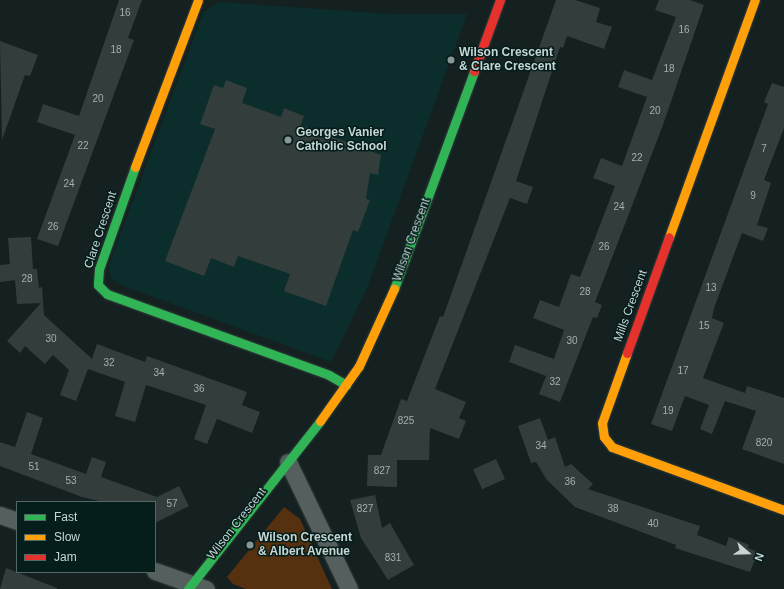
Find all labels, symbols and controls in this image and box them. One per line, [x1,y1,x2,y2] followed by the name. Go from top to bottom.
[119,7,131,19] house number: 16
[678,24,690,36] house number: 16
[110,44,122,56] house number: 18
[459,46,556,74] place label: Wilson Crescent & Clare Crescent
[446,55,456,65] marker: Wilson Crescent & Clare Crescent
[663,63,675,75] house number: 18
[92,93,104,105] house number: 20
[649,105,661,117] house number: 20
[296,126,387,154] place label: Georges Vanier Catholic School
[283,135,293,145] marker: Georges Vanier Catholic School
[77,140,89,152] house number: 22
[761,143,767,155] house number: 7
[631,152,643,164] house number: 22
[63,178,75,190] house number: 24
[82,190,120,270] street label: Clare Crescent
[750,190,756,202] house number: 9
[390,196,434,284] street label: Wilson Crescent
[613,201,625,213] house number: 24
[47,221,59,233] house number: 26
[598,241,610,253] house number: 26
[611,268,651,344] street label: Mills Crescent
[21,273,33,285] house number: 28
[705,282,717,294] house number: 13
[579,286,591,298] house number: 28
[698,320,710,332] house number: 15
[45,333,57,345] house number: 30
[566,335,578,347] house number: 30
[103,357,115,369] house number: 32
[677,365,689,377] house number: 17
[153,367,165,379] house number: 34
[549,376,561,388] house number: 32
[193,383,205,395] house number: 36
[662,405,674,417] house number: 19
[398,415,414,427] house number: 825
[756,437,772,449] house number: 820
[535,440,547,452] house number: 34
[28,461,40,473] house number: 51
[374,465,390,477] house number: 827
[65,475,77,487] house number: 53
[564,476,576,488] house number: 36
[204,485,270,563] street label: Wilson Crescent
[166,498,178,510] house number: 57
[16,501,156,573] legend
[357,503,373,515] house number: 827
[607,503,619,515] house number: 38
[54,510,77,524] text: Fast
[647,518,659,530] house number: 40
[54,530,80,544] text: Slow
[258,531,352,559] place label: Wilson Crescent & Albert Avenue
[728,533,768,573] north arrow
[245,540,255,550] marker: Wilson Crescent & Albert Avenue
[54,550,77,564] text: Jam
[752,551,766,563] text: N
[385,552,401,564] house number: 831

